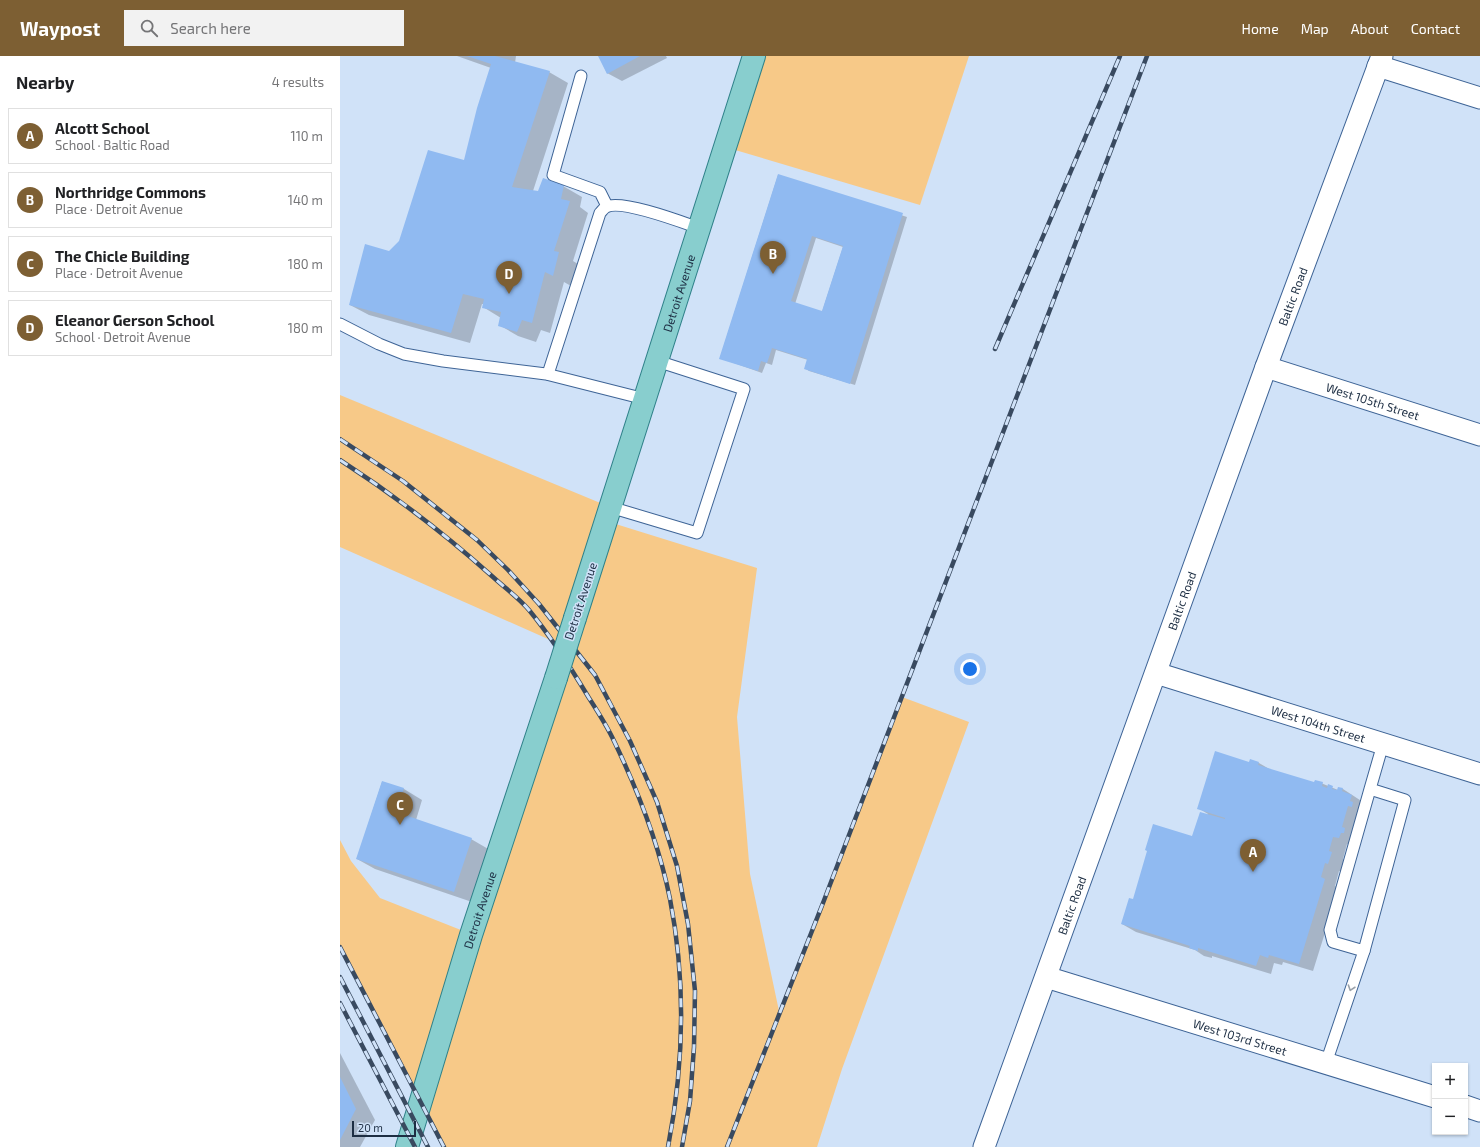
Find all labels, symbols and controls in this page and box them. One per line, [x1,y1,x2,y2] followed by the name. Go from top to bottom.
[124,10,404,46] search box
[20,17,100,40] text: Waypost
[138,17,160,39] icon: search
[170,19,251,37] text: Search here
[1242,20,1279,37] text: Home
[1301,20,1329,37] text: Map
[1351,20,1389,37] text: About
[1411,20,1460,37] text: Contact
[16,72,74,92] text: Nearby
[272,74,324,90] text: 4 results
[55,119,150,137] text: Alcott School
[26,128,34,144] text: A
[291,128,323,144] text: 110 m
[55,137,170,153] text: School · Baltic Road
[55,183,206,201] text: Northridge Commons
[26,192,34,208] text: B
[288,192,323,208] text: 140 m
[55,201,183,217] text: Place · Detroit Avenue
[760,241,786,274] pin: B
[55,247,189,265] text: The Chicle Building
[660,253,697,334] street label: Detroit Avenue
[26,256,34,272] text: C
[288,256,323,272] text: 180 m
[496,261,522,294] pin: D
[55,265,183,281] text: Place · Detroit Avenue
[1275,265,1310,327] street label: Baltic Road
[55,311,215,329] text: Eleanor Gerson School
[26,320,34,336] text: D
[288,320,323,336] text: 180 m
[55,329,191,345] text: School · Detroit Avenue
[1324,380,1422,422] street label: West 105th Street
[561,561,599,641] street label: Detroit Avenue
[1165,569,1199,632] street label: Baltic Road
[960,659,980,679] your location
[1269,702,1368,745] street label: West 104th Street
[387,792,413,825] pin: C
[1240,839,1266,872] pin: A
[460,869,499,950] street label: Detroit Avenue
[1054,874,1088,937] street label: Baltic Road
[1348,984,1356,991] one-way arrow
[1191,1016,1289,1058] street label: West 103rd Street
[1432,1063,1468,1135] map controls
[1432,1063,1468,1099] button: +
[1432,1099,1468,1135] button: −
[352,1119,416,1138] scale bar
[358,1121,383,1134] text: 20 m

